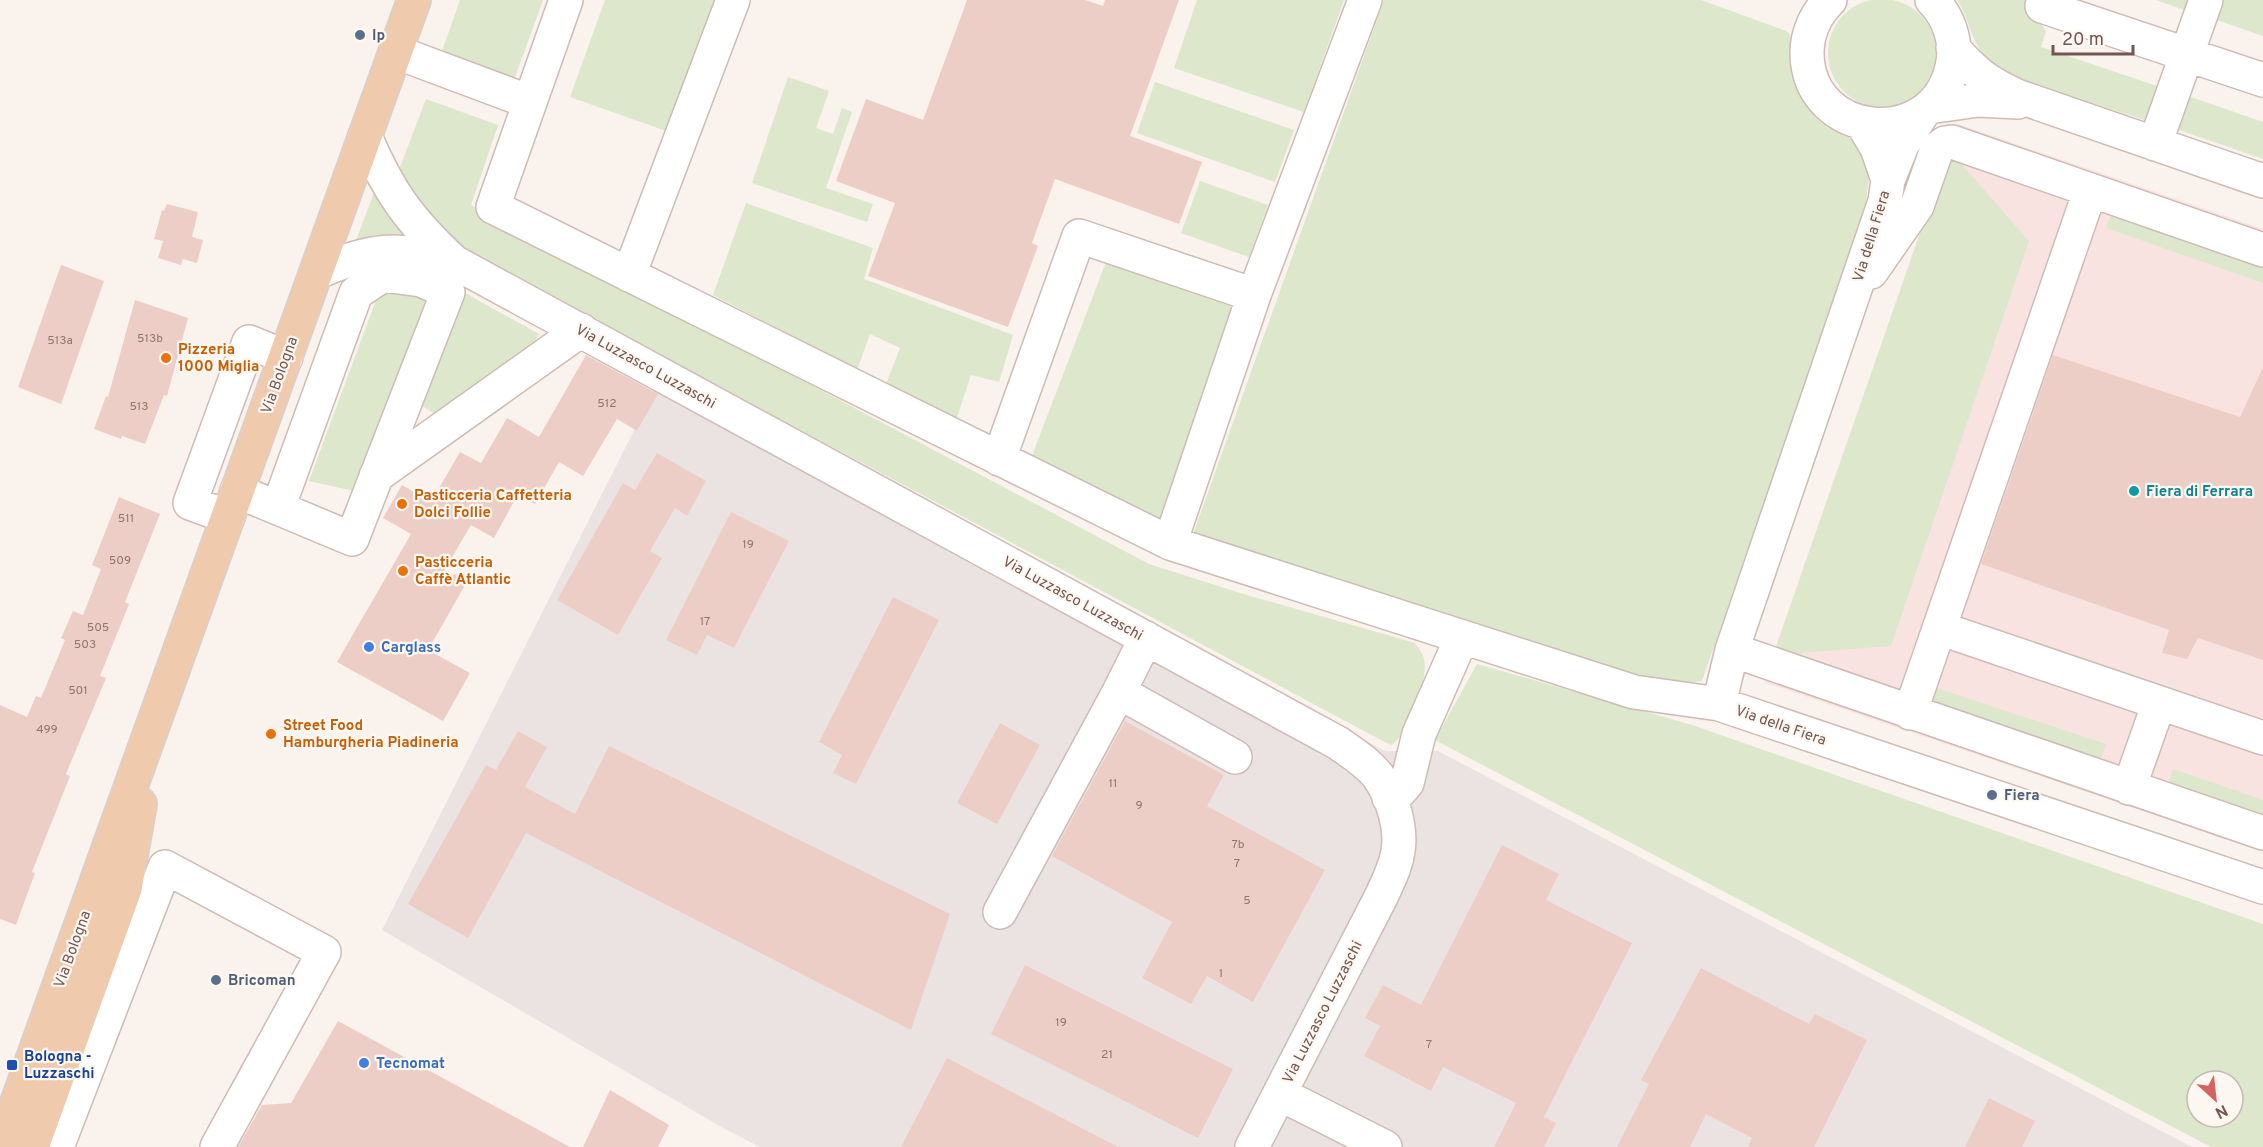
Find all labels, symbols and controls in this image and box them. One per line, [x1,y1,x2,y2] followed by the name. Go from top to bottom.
[2053,18,2132,56] scale bar
[372,27,385,46] place label: Ip
[353,28,367,42] marker: Ip
[2062,29,2104,52] text: 20 m
[1850,188,1895,284] street label: Via della Fiera
[572,321,719,414] street label: Via Luzzasco Luzzaschi
[137,331,163,347] house number: 513b
[47,333,73,349] house number: 513a
[258,334,303,417] street label: Via Bologna
[178,341,259,377] place label: Pizzeria 1000 Miglia
[159,351,173,365] marker: Pizzeria 1000 Miglia
[597,396,617,412] house number: 512
[129,399,149,415] house number: 513
[2146,483,2253,502] place label: Fiera di Ferrara
[2127,484,2141,498] marker: Fiera di Ferrara
[414,487,572,523] place label: Pasticceria Caffetteria Dolci Follie
[395,497,409,511] marker: Pasticceria Caffetteria Dolci Follie
[118,511,134,527] house number: 511
[742,537,754,553] house number: 19
[109,553,131,569] house number: 509
[999,553,1146,646] street label: Via Luzzasco Luzzaschi
[415,554,511,590] place label: Pasticceria Caffè Atlantic
[396,564,410,578] marker: Pasticceria Caffè Atlantic
[700,614,710,630] house number: 17
[87,620,109,636] house number: 505
[74,637,96,653] house number: 503
[381,639,441,658] place label: Carglass
[362,640,376,654] marker: Carglass
[68,683,88,699] house number: 501
[1733,702,1828,751] street label: Via della Fiera
[283,717,459,753] place label: Street Food Hamburgheria Piadineria
[36,722,58,738] house number: 499
[264,727,278,741] marker: Street Food Hamburgheria Piadineria
[1109,776,1117,792] house number: 11
[2004,787,2040,806] place label: Fiera
[1985,788,1999,802] marker: Fiera
[1135,798,1143,814] house number: 9
[1231,837,1245,853] house number: 7b
[1234,856,1240,872] house number: 7
[1243,893,1251,909] house number: 5
[51,908,96,991] street label: Via Bologna
[1279,938,1368,1087] street label: Via Luzzasco Luzzaschi
[1219,966,1223,982] house number: 1
[228,972,296,991] place label: Bricoman
[209,973,223,987] marker: Bricoman
[1055,1015,1067,1031] house number: 19
[1426,1037,1432,1053] house number: 7
[1101,1047,1113,1063] house number: 21
[24,1048,95,1084] place label: Bologna - Luzzaschi
[376,1055,445,1074] place label: Tecnomat
[357,1056,371,1070] marker: Tecnomat
[5,1058,19,1072] marker: Bologna - Luzzaschi
[2185,1069,2245,1129] north arrow
[2211,1099,2231,1122] text: N

